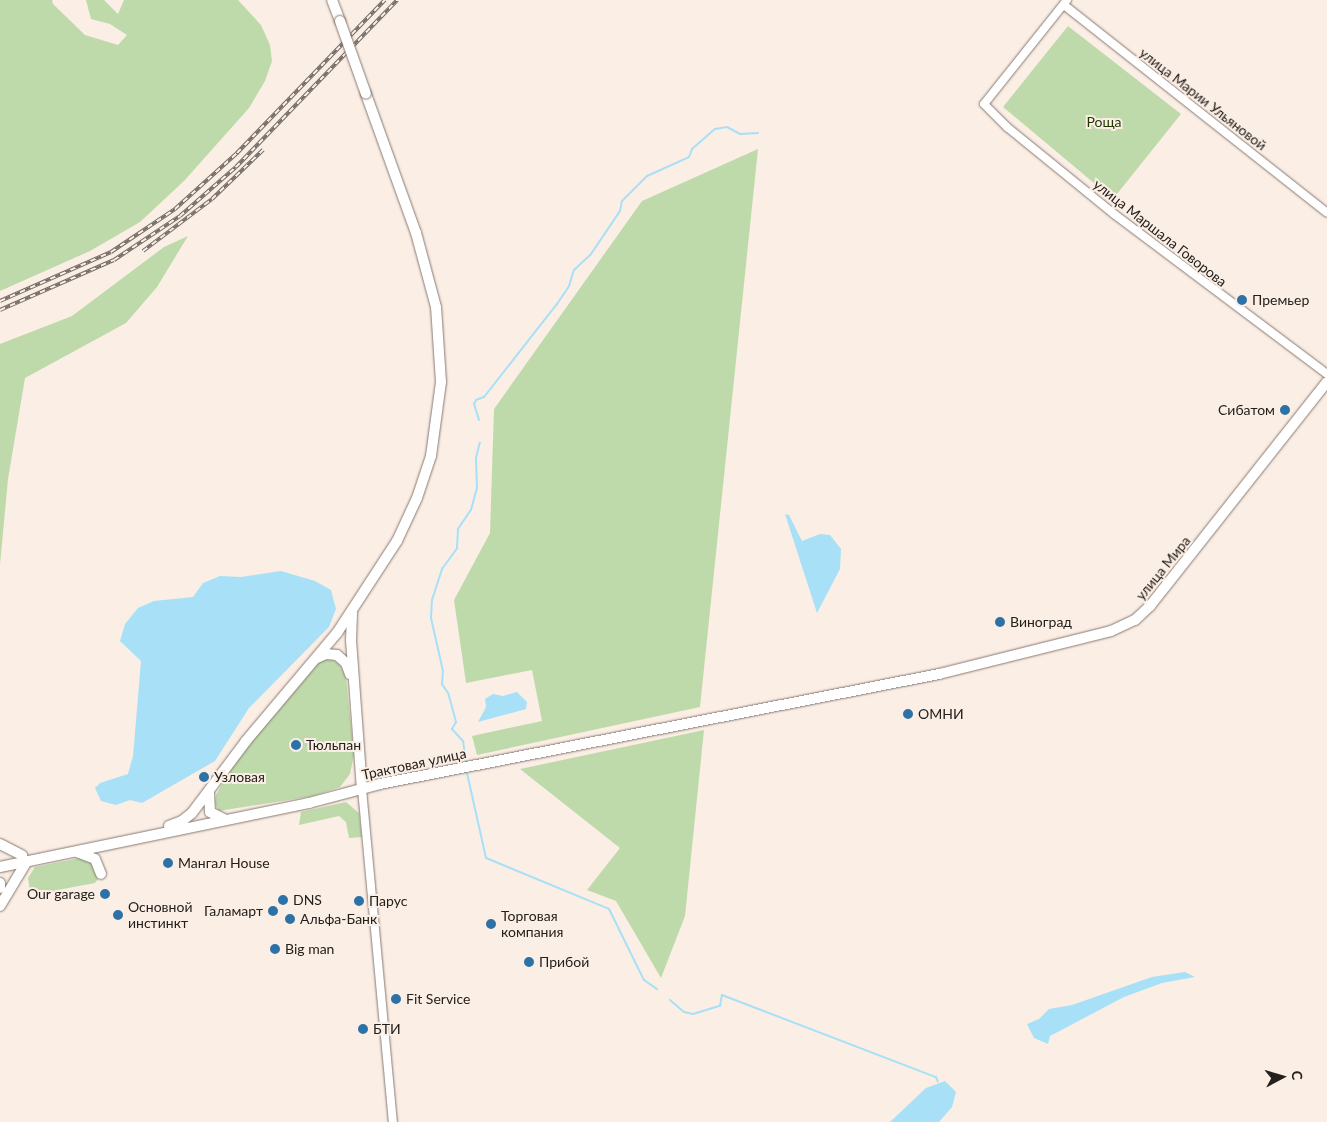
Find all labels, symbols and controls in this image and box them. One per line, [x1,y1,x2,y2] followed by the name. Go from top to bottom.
[1136,44,1270,154] street label: улица Марии Ульяновой
[1086,114,1122,130] park label: Роща
[1090,176,1230,290] street label: улица Маршала Говорова
[1252,292,1309,308] place label: Премьер
[1236,294,1248,306] marker: Премьер
[1218,402,1275,418] place label: Сибатом
[1279,404,1291,416] marker: Сибатом
[1132,533,1194,603] street label: улица Мира
[1010,614,1072,630] place label: Виноград
[994,616,1006,628] marker: Виноград
[918,706,964,722] place label: ОМНИ
[902,708,914,720] marker: ОМНИ
[306,737,361,753] place label: Тюльпан
[290,739,302,751] marker: Тюльпан
[360,745,468,783] street label: Трактовая улица
[214,769,265,785] place label: Узловая
[198,771,210,783] marker: Узловая
[178,855,270,871] place label: Мангал House
[162,857,174,869] marker: Мангал House
[27,886,95,902] place label: Our garage
[99,888,111,900] marker: Our garage
[293,892,322,908] place label: DNS
[369,893,407,909] place label: Парус
[277,894,289,906] marker: DNS
[353,895,365,907] marker: Парус
[128,899,192,932] place label: Основной инстинкт
[204,903,263,919] place label: Галамарт
[267,905,279,917] marker: Галамарт
[501,908,563,940] place label: Торговая компания
[112,909,124,921] marker: Основной инстинкт
[300,911,377,927] place label: Альфа-Банк
[284,913,296,925] marker: Альфа-Банк
[485,918,497,930] marker: Торговая компания
[285,941,334,957] place label: Big man
[269,943,281,955] marker: Big man
[539,954,589,970] place label: Прибой
[523,956,535,968] marker: Прибой
[406,991,470,1007] place label: Fit Service
[390,993,402,1005] marker: Fit Service
[373,1021,401,1037] place label: БТИ
[357,1023,369,1035] marker: БТИ
[1257,1052,1307,1102] north arrow
[1288,1070,1306,1081] text: С

